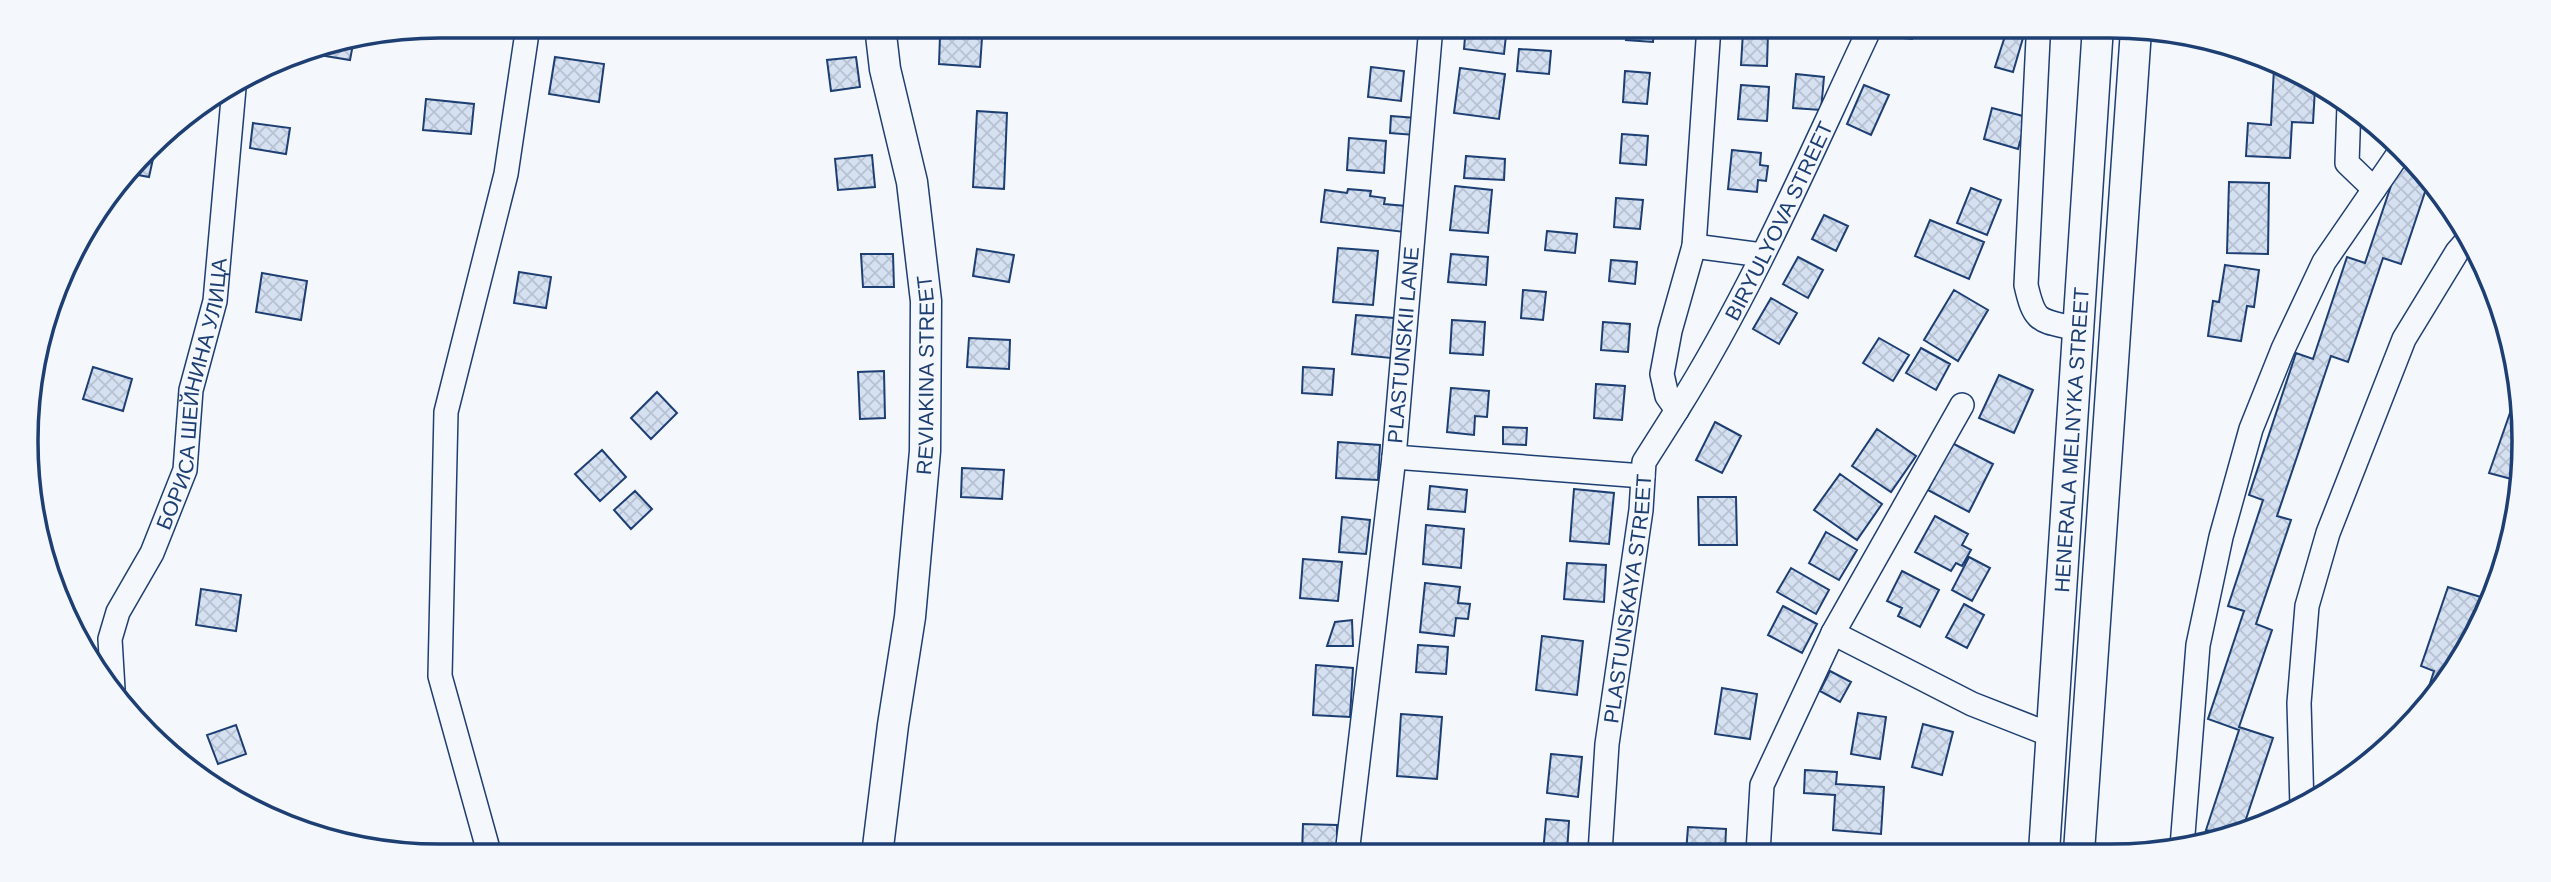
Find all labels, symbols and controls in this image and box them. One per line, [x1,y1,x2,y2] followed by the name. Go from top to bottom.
[1720,117,1837,324] street label: BIRYULYOVA STREET
[1383,246,1423,444] street label: PLASTUNSKII LANE
[151,257,230,533] street label: БОРИСА ШЕЙНИНА УЛИЦА
[911,274,938,476] street label: REVIAKINA STREET
[2049,286,2092,593] street label: HENERALA MELNYKA STREET
[1599,473,1655,725] street label: PLASTUNSKAYA STREET

